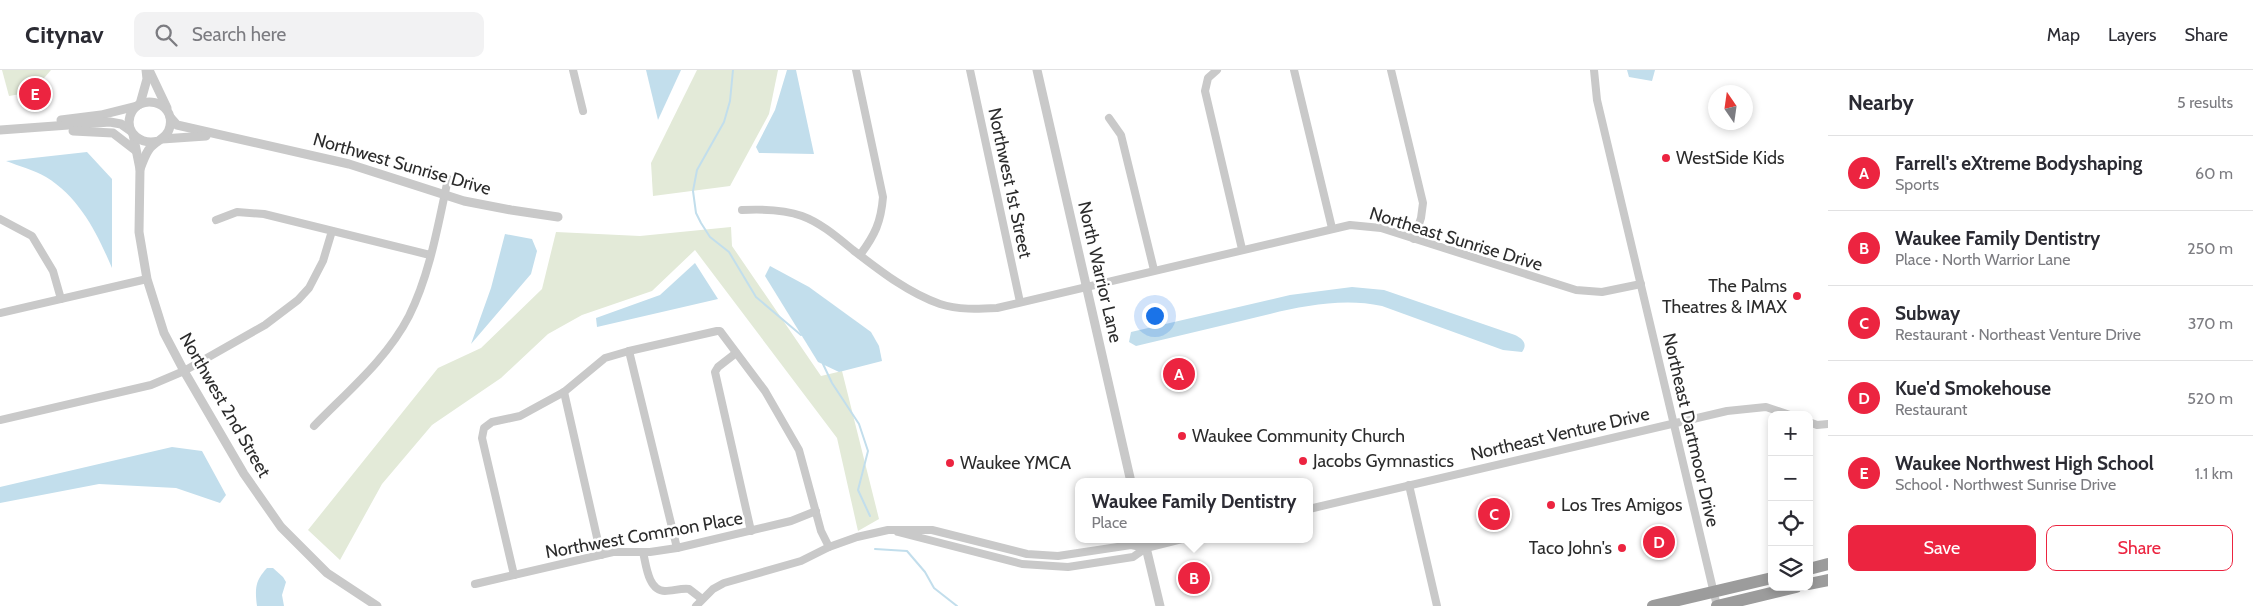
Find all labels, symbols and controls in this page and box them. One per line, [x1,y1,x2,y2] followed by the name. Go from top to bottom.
[134,12,484,57] search box
[25,20,104,49] text: Citynav
[152,21,180,49] icon: search
[192,23,286,46] text: Search here
[2047,24,2080,46] text: Map
[2108,24,2157,46] text: Layers
[2185,24,2228,46] text: Share
[19,75,51,113] pin: E
[1708,85,1753,130] north arrow
[1848,90,1914,115] text: Nearby
[2177,93,2233,112] text: 5 results
[983,106,1037,260] street label: Northwest 1st Street
[311,128,493,200] street label: Northwest Sunrise Drive
[1676,147,1784,169] place label: WestSide Kids
[1660,152,1672,164] marker: WestSide Kids
[1895,152,2142,175] text: Farrell's eXtreme Bodyshaping
[1859,164,1869,183] text: A
[2195,164,2233,183] text: 60 m
[1895,175,1939,194] text: Sports
[1073,199,1127,345] street label: North Warrior Lane
[1367,202,1545,276] street label: Northeast Sunrise Drive
[1895,227,2100,250] text: Waukee Family Dentistry
[1859,239,1869,258] text: B
[2187,239,2233,258] text: 250 m
[1895,250,2070,269] text: Place · North Warrior Lane
[1662,275,1787,318] place label: The Palms Theatres & IMAX
[1791,290,1803,302] marker: The Palms Theatres & IMAX
[1895,302,1960,325] text: Subway
[1142,303,1168,329] your location
[1859,314,1869,333] text: C
[2188,314,2233,333] text: 370 m
[1895,325,2141,344] text: Restaurant · Northeast Venture Drive
[175,329,275,481] street label: Northwest 2nd Street
[1658,331,1724,529] street label: Northeast Dartmoor Drive
[1163,355,1195,393] pin: A
[1895,377,2051,400] text: Kue'd Smokehouse
[1858,389,1870,408] text: D
[2187,389,2233,408] text: 520 m
[1895,400,1967,419] text: Restaurant
[1468,403,1652,465] street label: Northeast Venture Drive
[1768,411,1813,591] map controls
[1768,411,1813,456] button: +
[1192,425,1405,447] place label: Waukee Community Church
[1176,430,1188,442] marker: Waukee Community Church
[1312,450,1454,472] place label: Jacobs Gymnastics
[960,452,1071,474] place label: Waukee YMCA
[1895,452,2154,475] text: Waukee Northwest High School
[1297,455,1309,467] marker: Jacobs Gymnastics
[1768,456,1813,501] button: −
[944,457,956,469] marker: Waukee YMCA
[1859,464,1869,483] text: E
[2195,464,2233,483] text: 1.1 km
[1895,475,2116,494] text: School · Northwest Sunrise Drive
[1075,478,1313,543] popup
[1091,490,1297,513] text: Waukee Family Dentistry
[1561,494,1682,516] place label: Los Tres Amigos
[1478,495,1510,533] pin: C
[1545,499,1557,511] marker: Los Tres Amigos
[1768,501,1813,546] button: locate
[544,507,744,563] street label: Northwest Common Place
[1091,513,1127,532] text: Place
[1643,523,1675,561] pin: D
[1848,525,2036,571] button: Save
[2046,525,2233,571] button: Share
[1529,537,1612,559] place label: Taco John's
[1616,542,1628,554] marker: Taco John's
[1768,546,1813,591] button: layers
[1178,559,1210,597] pin: B

